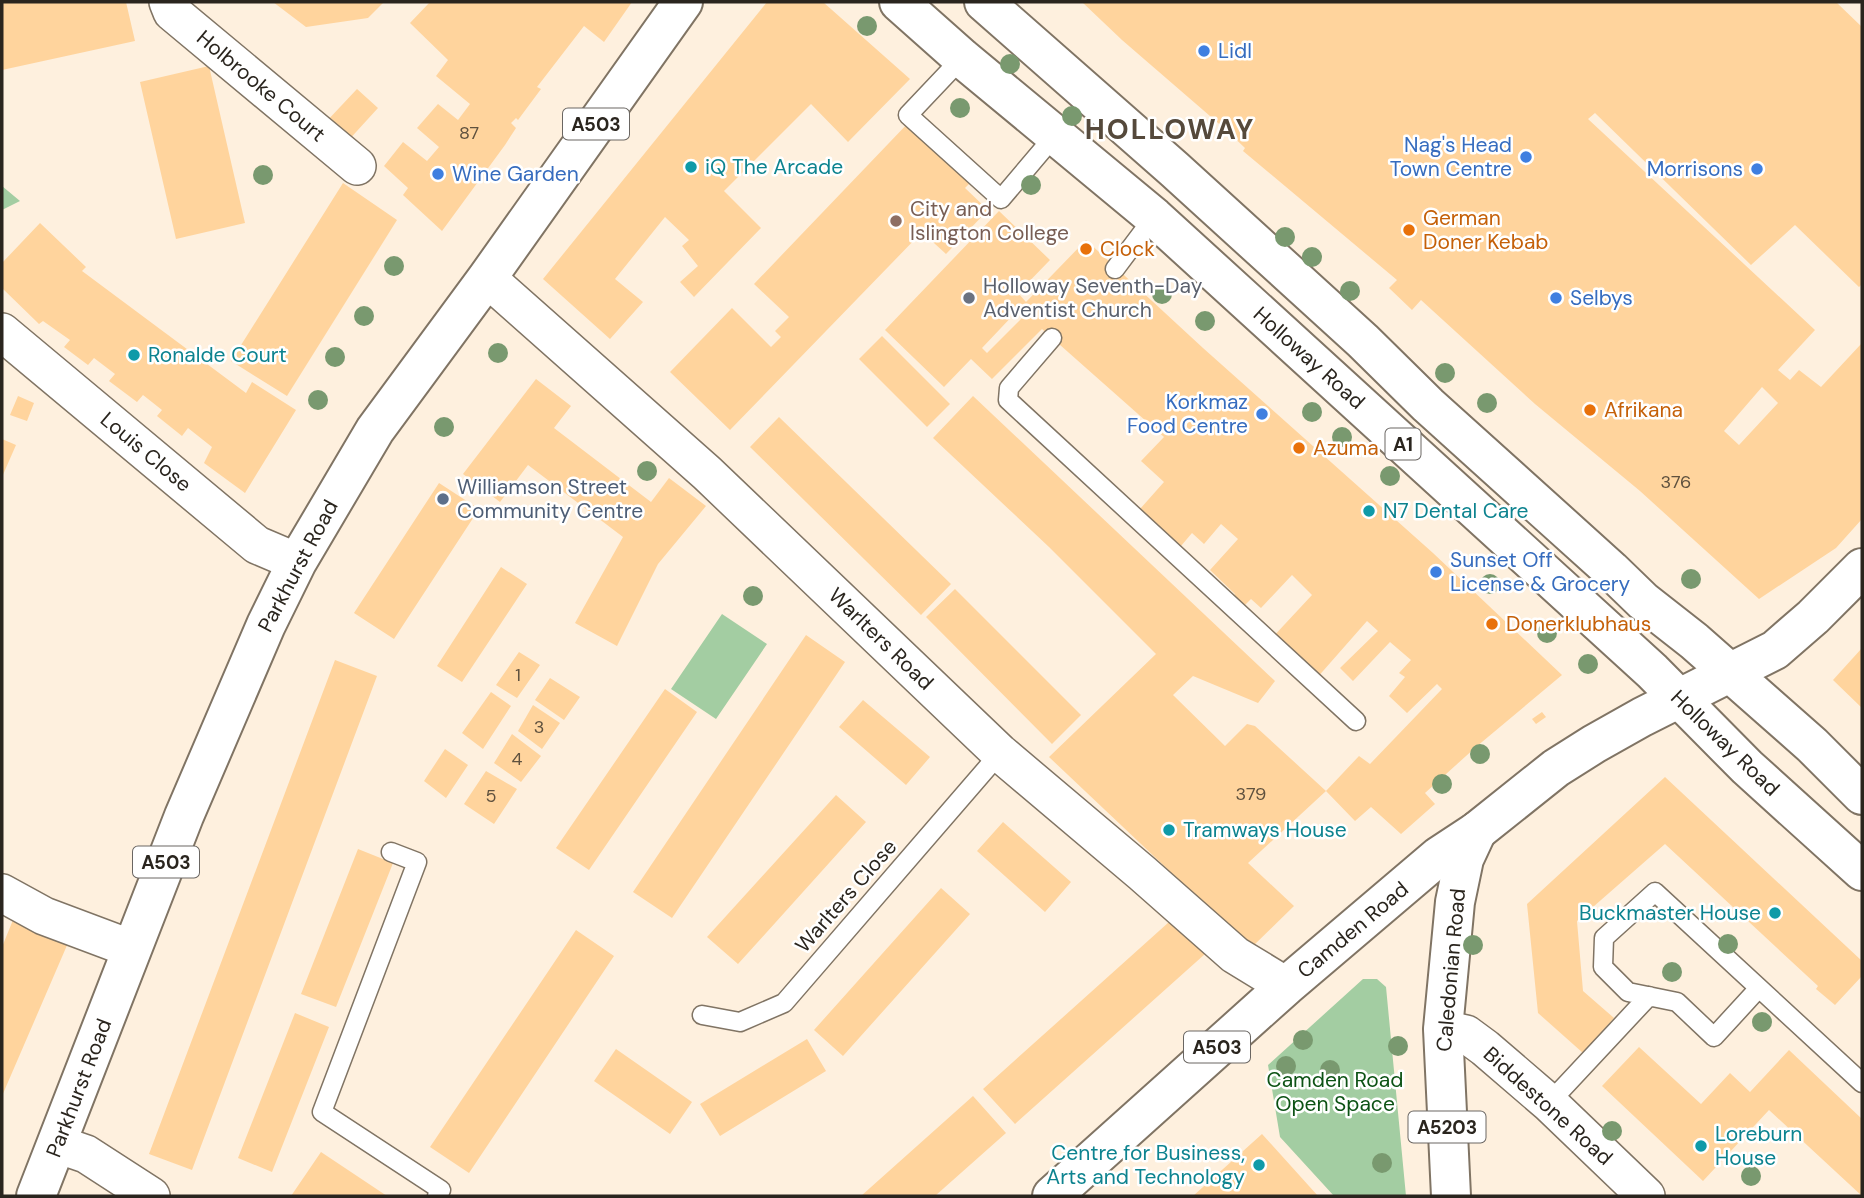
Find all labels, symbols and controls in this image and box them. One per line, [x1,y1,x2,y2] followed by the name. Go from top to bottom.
[191,24,331,148] street label: Holbrooke Court
[1218,37,1252,65] place label: Lidl
[1196,43,1212,59] marker: Lidl
[563,108,629,140] road number: A503
[1085,111,1255,148] district label: HOLLOWAY
[459,121,479,145] house number: 87
[1390,131,1512,183] place label: Nag's Head Town Centre
[1518,149,1534,165] marker: Nag's Head Town Centre
[705,153,843,181] place label: iQ The Arcade
[1647,155,1743,183] place label: Morrisons
[683,159,699,175] marker: iQ The Arcade
[452,160,579,188] place label: Wine Garden
[1749,161,1765,177] marker: Morrisons
[430,166,446,182] marker: Wine Garden
[910,195,1069,247] place label: City and Islington College
[1423,204,1548,256] place label: German Doner Kebab
[888,213,904,229] marker: City and Islington College
[1401,222,1417,238] marker: German Doner Kebab
[1100,235,1155,263] place label: Clock
[1078,241,1094,257] marker: Clock
[983,272,1203,324] place label: Holloway Seventh-Day Adventist Church
[1570,284,1633,312] place label: Selbys
[961,290,977,306] marker: Holloway Seventh-Day Adventist Church
[1548,290,1564,306] marker: Selbys
[1247,300,1371,416] street label: Holloway Road
[148,341,287,369] place label: Ronalde Court
[126,347,142,363] marker: Ronalde Court
[1127,388,1248,440] place label: Korkmaz Food Centre
[1604,396,1683,424] place label: Afrikana
[1582,402,1598,418] marker: Afrikana
[95,406,198,498] street label: Louis Close
[1254,406,1270,422] marker: Korkmaz Food Centre
[1386,428,1420,460] road number: A1
[1313,434,1379,462] place label: Azuma
[1291,440,1307,456] marker: Azuma
[1661,470,1691,494] house number: 376
[457,473,643,525] place label: Williamson Street Community Centre
[435,491,451,507] marker: Williamson Street Community Centre
[251,495,345,637] street label: Parkhurst Road
[1383,497,1529,525] place label: N7 Dental Care
[1361,503,1377,519] marker: N7 Dental Care
[1450,546,1631,598] place label: Sunset Off License & Grocery
[1428,564,1444,580] marker: Sunset Off License & Grocery
[822,582,940,696] street label: Warlters Road
[1506,610,1651,638] place label: Donerklubhaus
[1484,616,1500,632] marker: Donerklubhaus
[515,663,521,687] house number: 1
[1665,684,1785,802] street label: Holloway Road
[534,715,544,739] house number: 3
[512,747,523,771] house number: 4
[1236,782,1266,806] house number: 379
[486,784,496,808] house number: 5
[1183,816,1347,844] place label: Tramways House
[1161,822,1177,838] marker: Tramways House
[789,833,903,959] street label: Warlters Close
[133,846,199,877] road number: A503
[1292,875,1414,985] street label: Camden Road
[1430,887,1472,1053] street label: Caledonian Road
[1579,899,1761,927] place label: Buckmaster House
[1767,905,1783,921] marker: Buckmaster House
[40,1015,118,1161] street label: Parkhurst Road
[1184,1032,1250,1063] road number: A503
[1477,1040,1619,1172] street label: Biddestone Road
[1267,1066,1403,1118] park label: Camden Road Open Space
[1408,1112,1486,1142] road number: A5203
[1715,1120,1802,1172] place label: Loreburn House
[1693,1138,1709,1154] marker: Loreburn House
[1046,1139,1245,1191] place label: Centre for Business, Arts and Technology
[1251,1157,1267,1173] marker: Centre for Business, Arts and Technology

